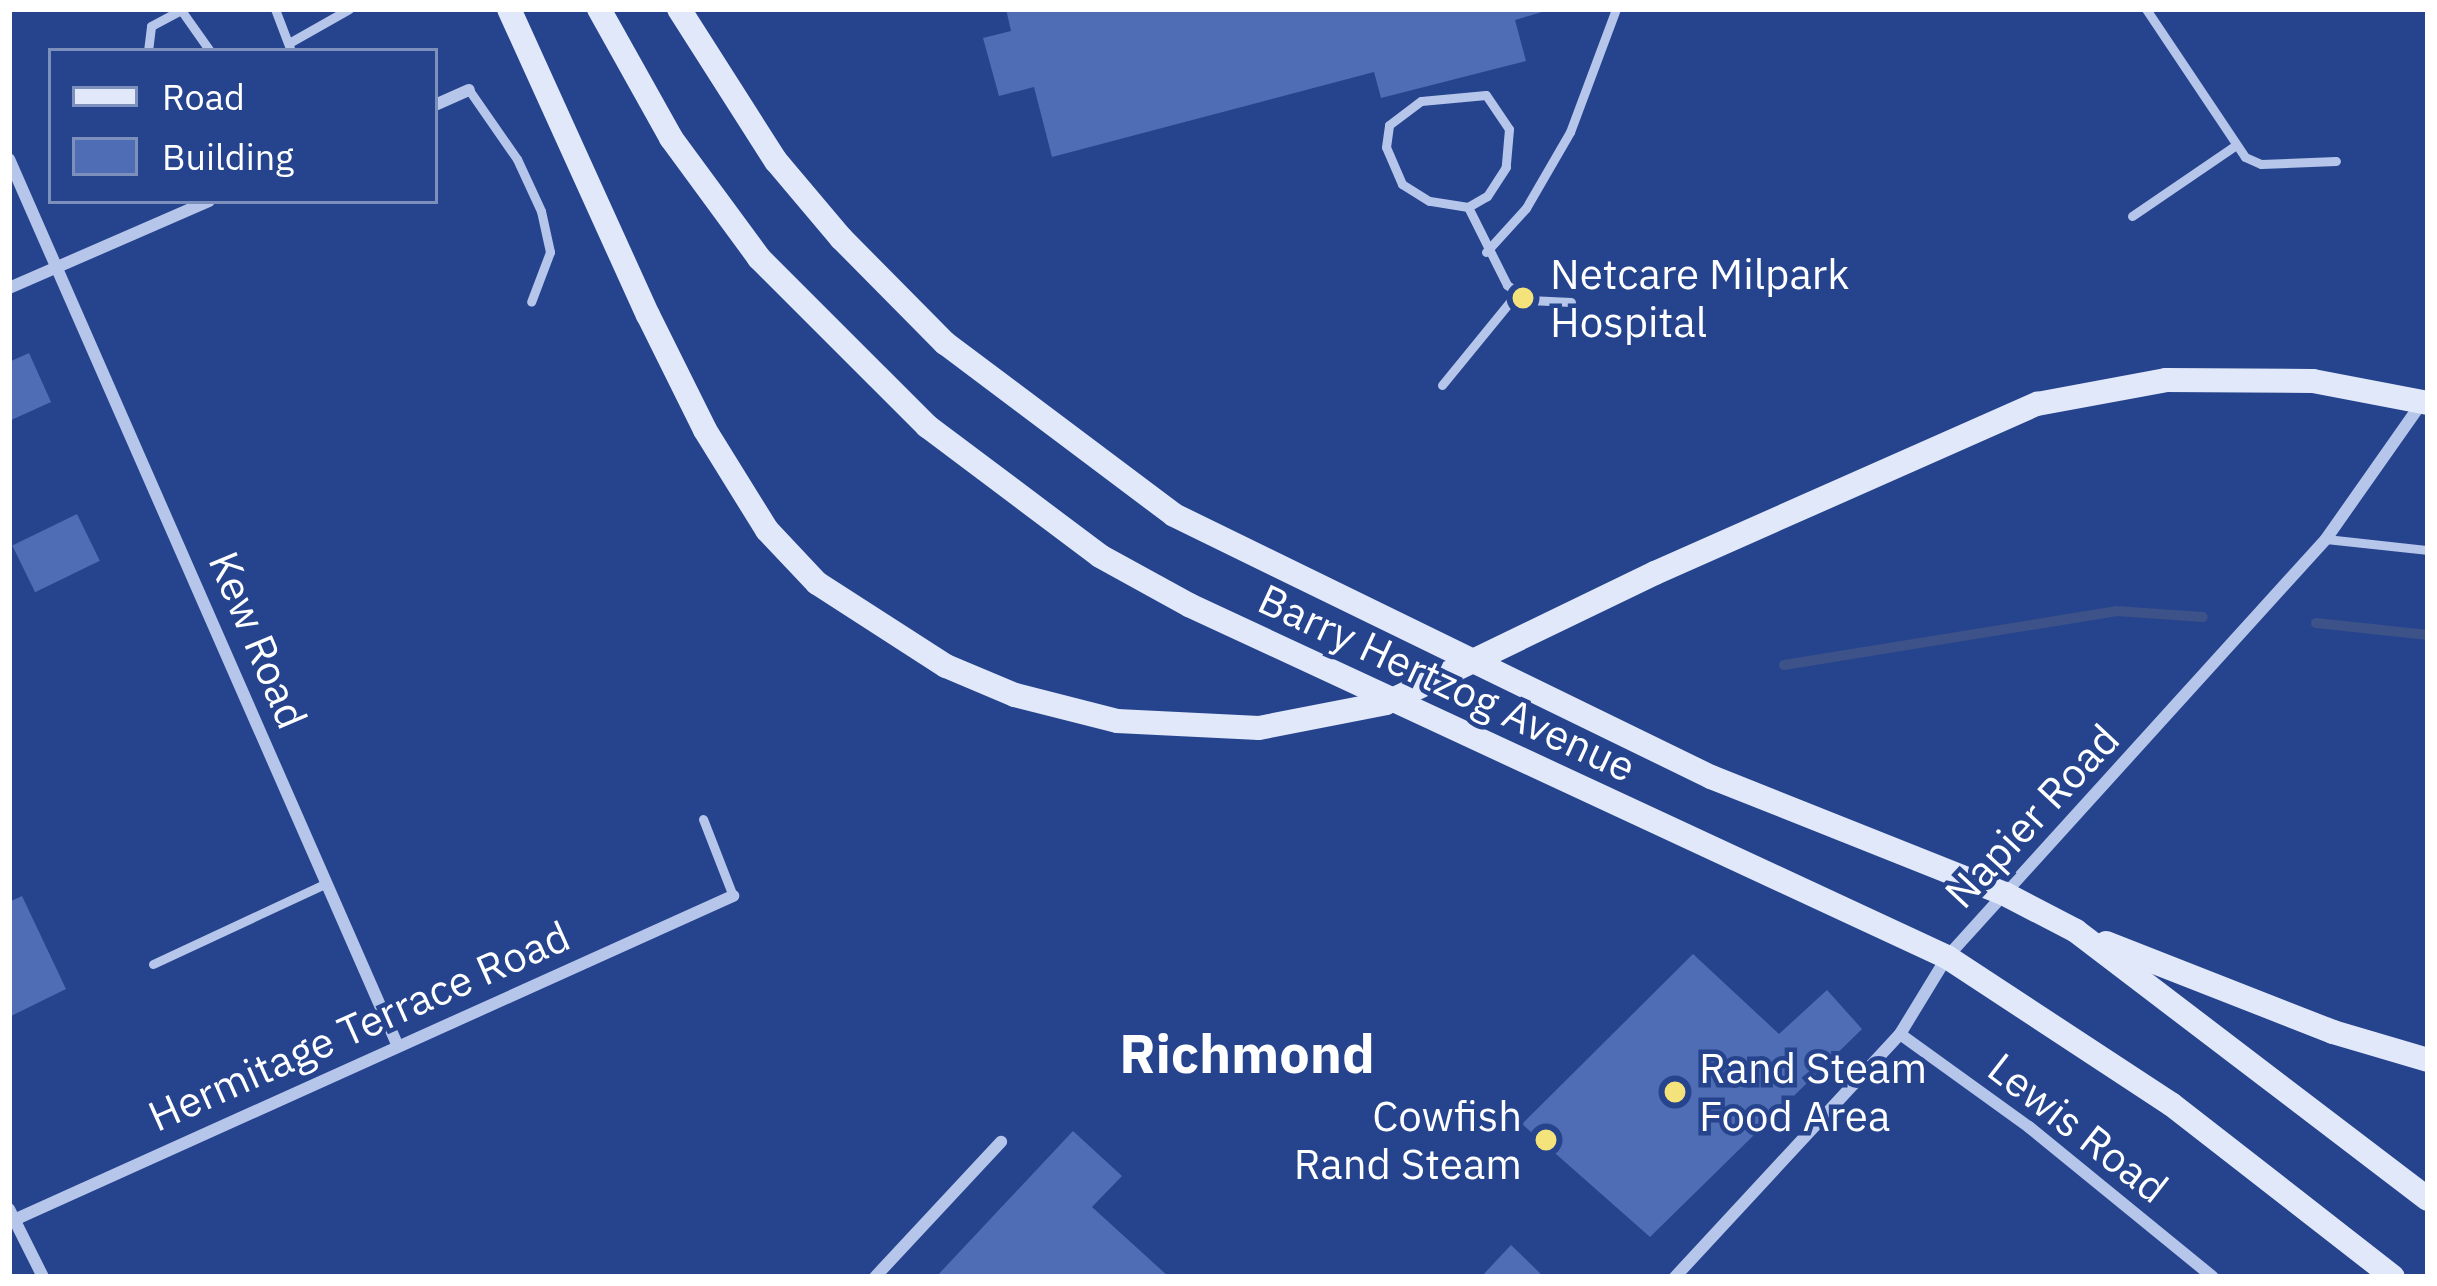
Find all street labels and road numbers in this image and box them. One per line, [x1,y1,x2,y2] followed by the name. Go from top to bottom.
[198,544,318,736] street label: Kew Road
[1251,574,1643,792] street label: Barry Hertzog Avenue
[1934,714,2130,918] street label: Napier Road
[141,910,577,1142] street label: Hermitage Terrace Road
[1979,1043,2177,1213] street label: Lewis Road

